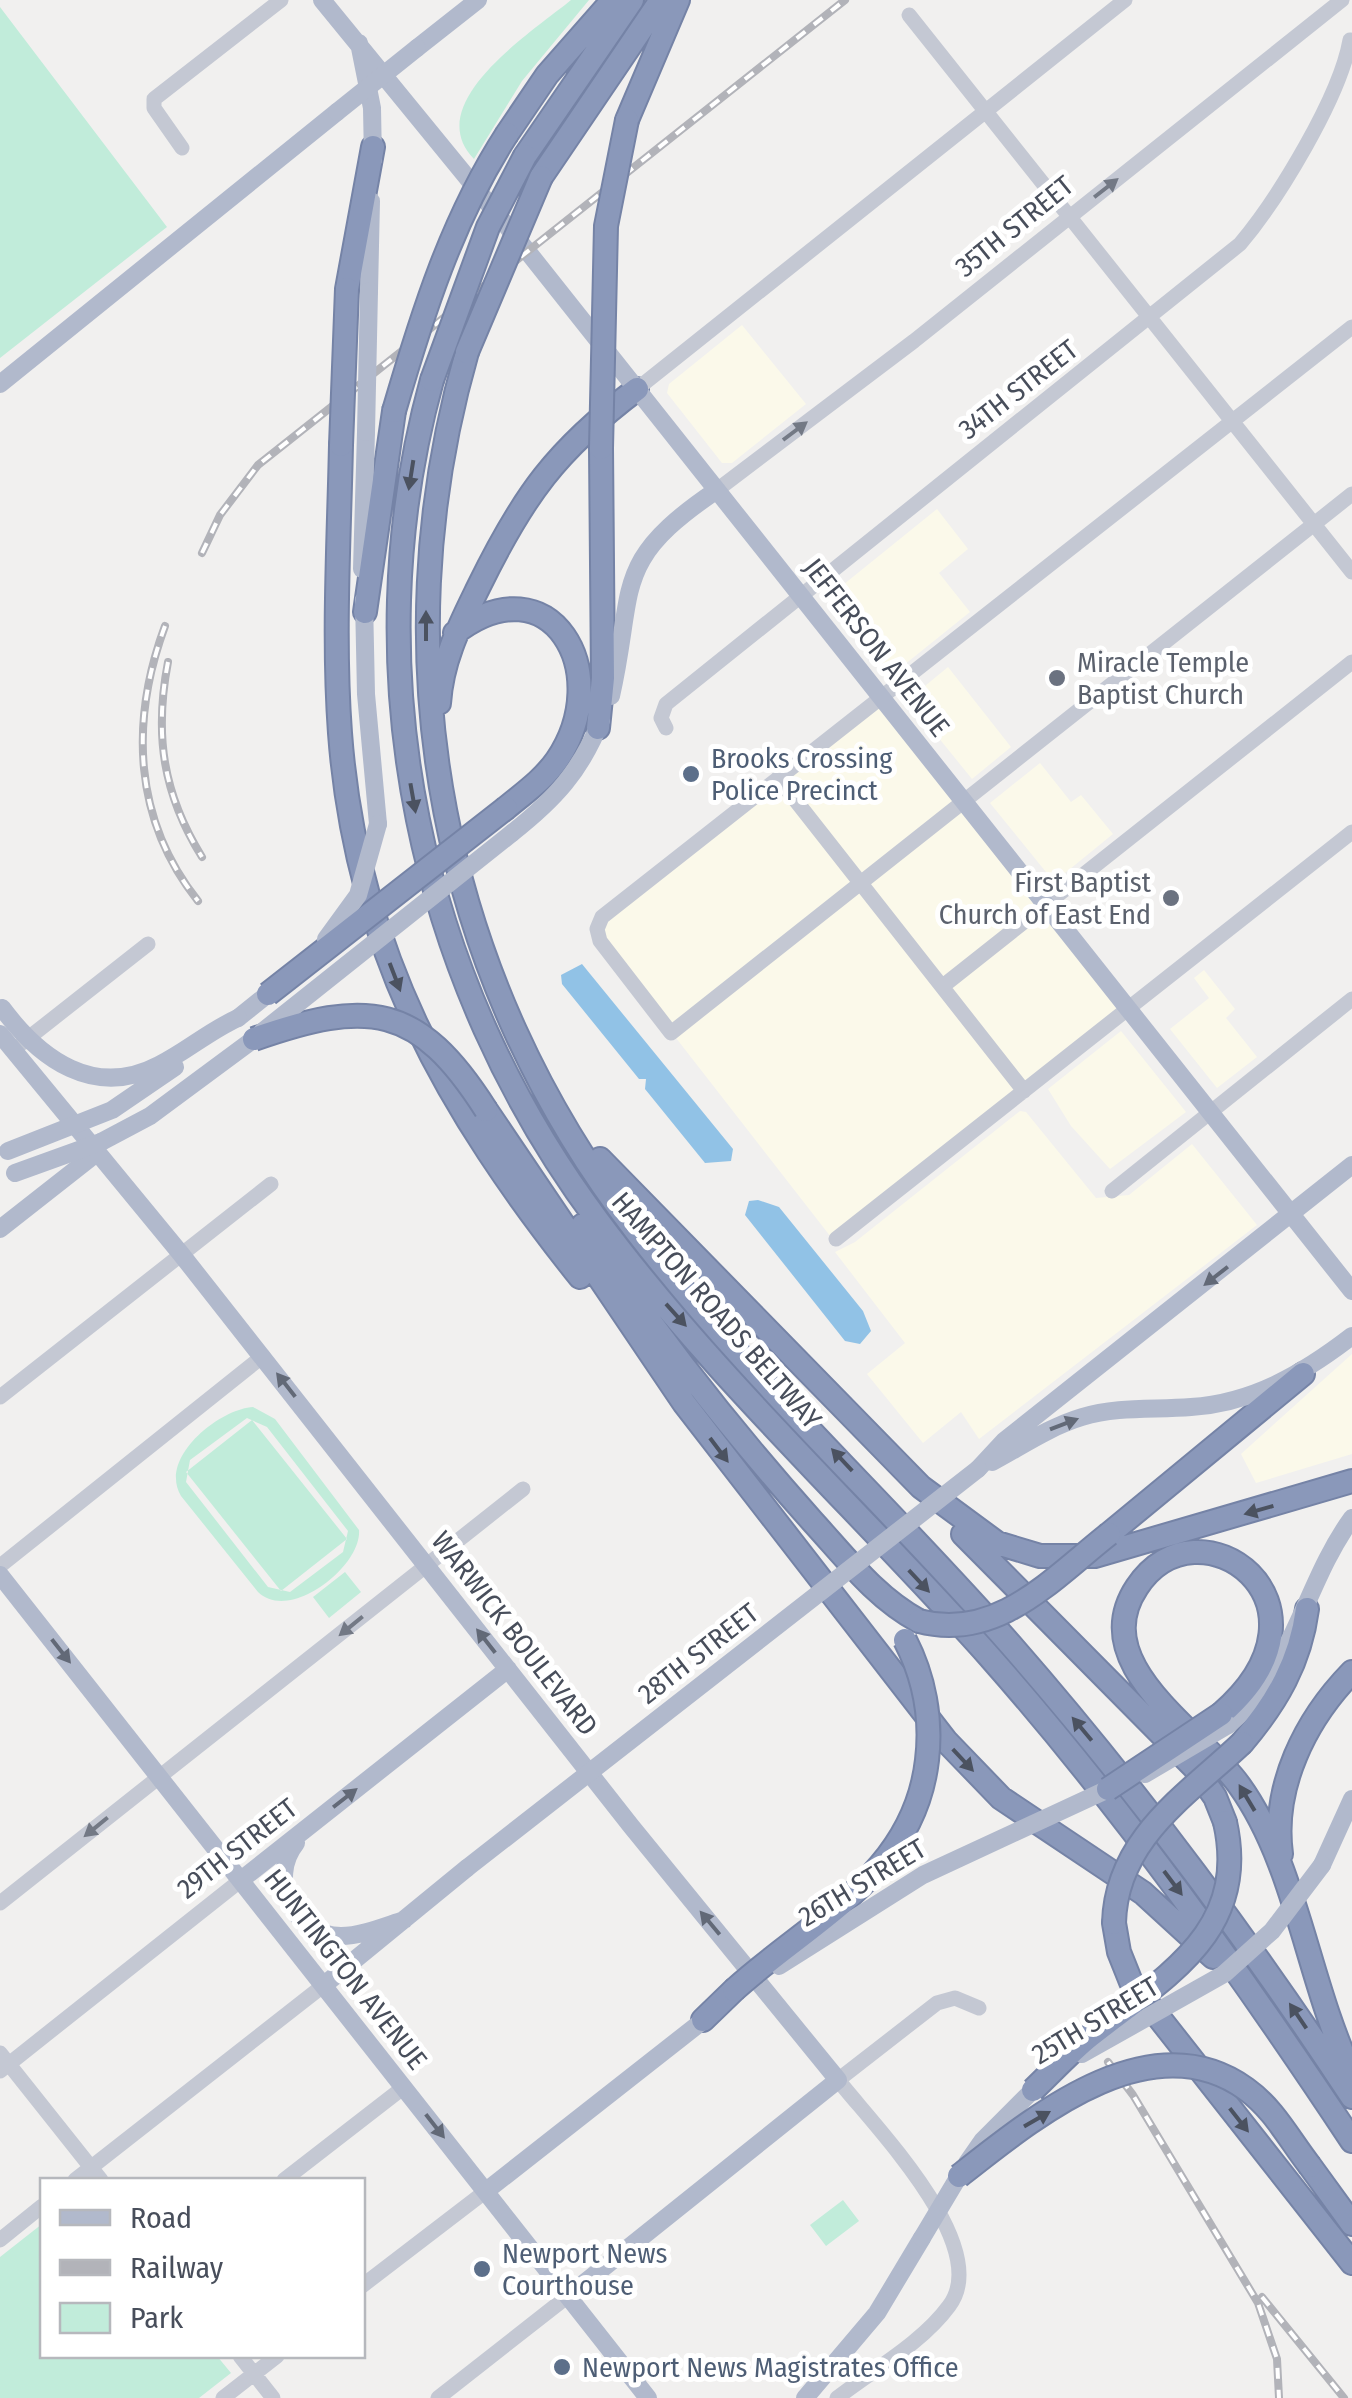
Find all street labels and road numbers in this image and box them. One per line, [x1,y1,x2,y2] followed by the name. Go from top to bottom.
[949,169,1080,284] street label: 35TH STREET
[952,333,1084,446] street label: 34TH STREET
[797,552,956,743] street label: JEFFERSON AVENUE
[605,1185,828,1435] street label: HAMPTON ROADS BELTWAY
[425,1525,605,1742] street label: WARWICK BOULEVARD
[632,1596,765,1710] street label: 28TH STREET
[171,1792,304,1905] street label: 29TH STREET
[793,1832,932,1933] street label: 26TH STREET
[257,1863,434,2076] street label: HUNTINGTON AVENUE
[1026,1970,1164,2071] street label: 25TH STREET

